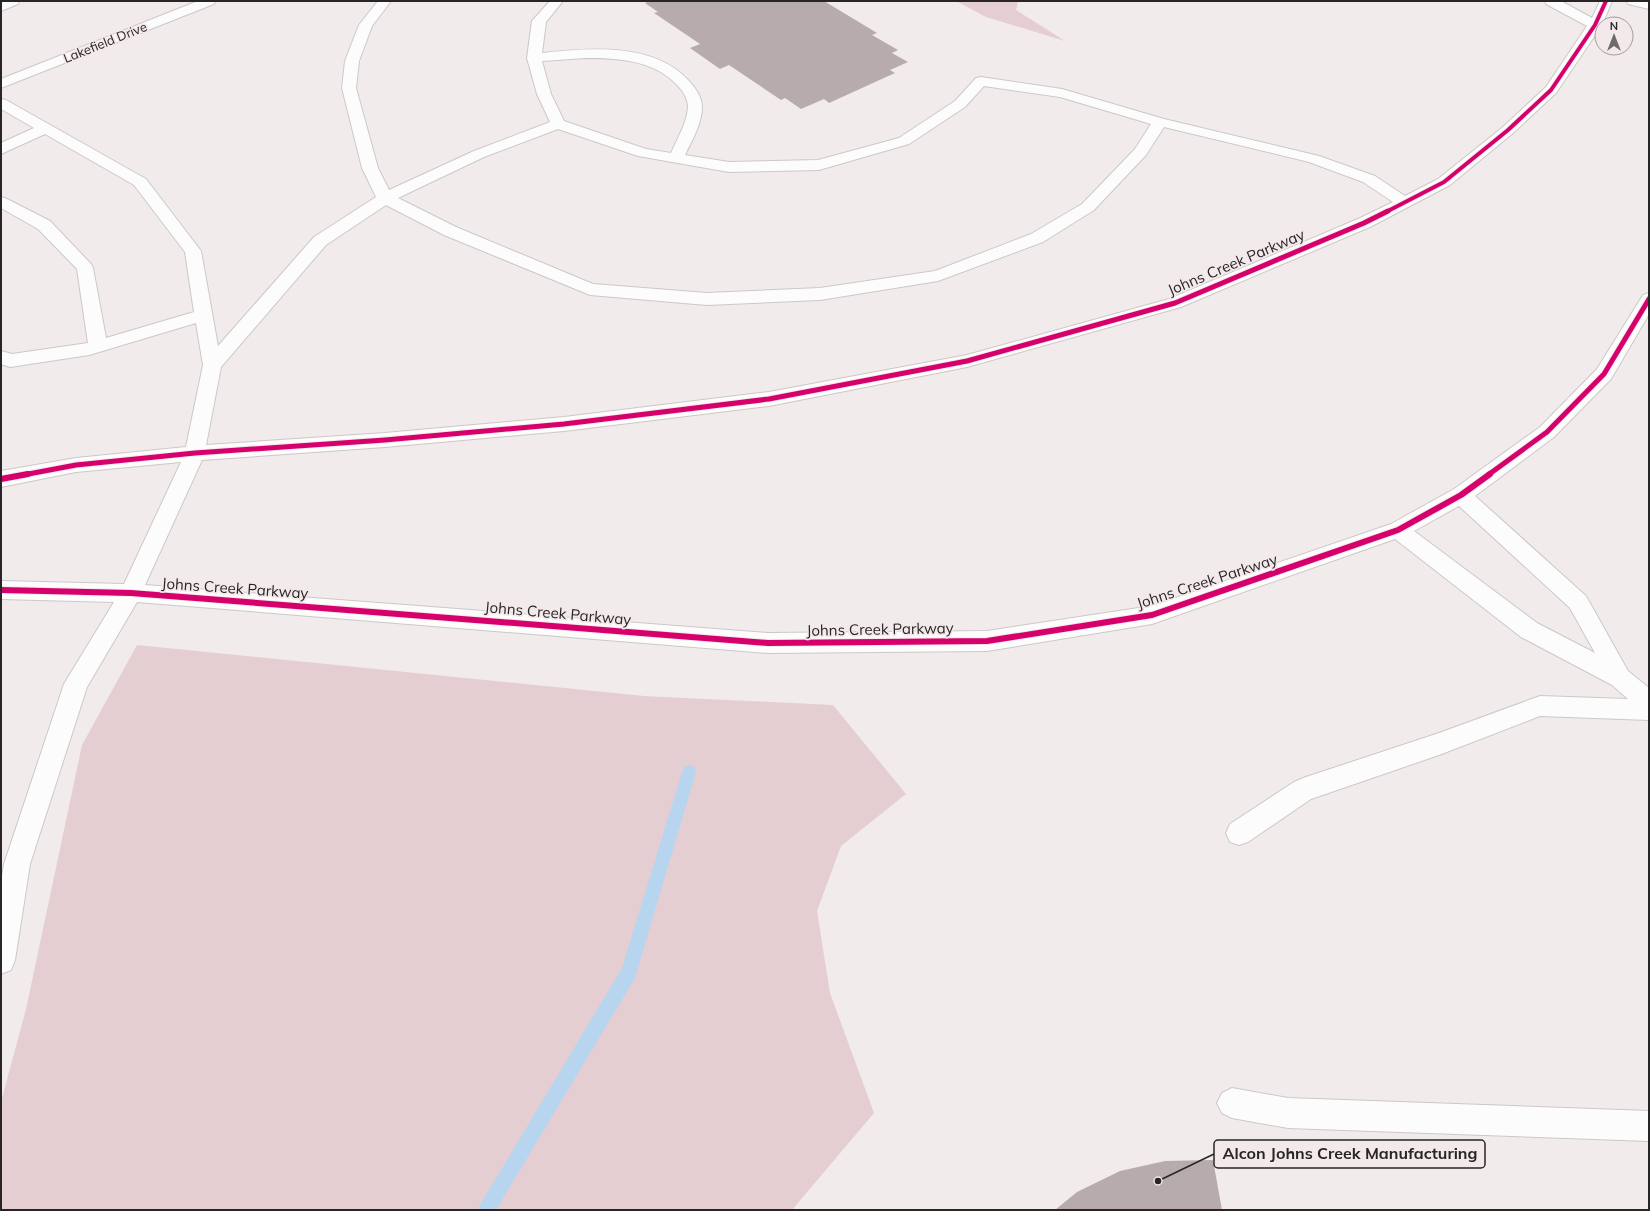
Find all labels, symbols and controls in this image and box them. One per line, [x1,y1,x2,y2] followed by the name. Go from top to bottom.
[1594,16,1634,56] north arrow
[61,18,149,66] street label: Lakefield Drive
[1610,19,1618,33] text: N
[1165,225,1307,299] street label: Johns Creek Parkway
[1134,549,1280,613] street label: Johns Creek Parkway
[161,573,309,603] street label: Johns Creek Parkway
[484,597,632,629] street label: Johns Creek Parkway
[806,618,954,640] street label: Johns Creek Parkway
[1214,1140,1485,1168] callout: Alcon Johns Creek Manufacturing
[1223,1143,1478,1163] text: Alcon Johns Creek Manufacturing

